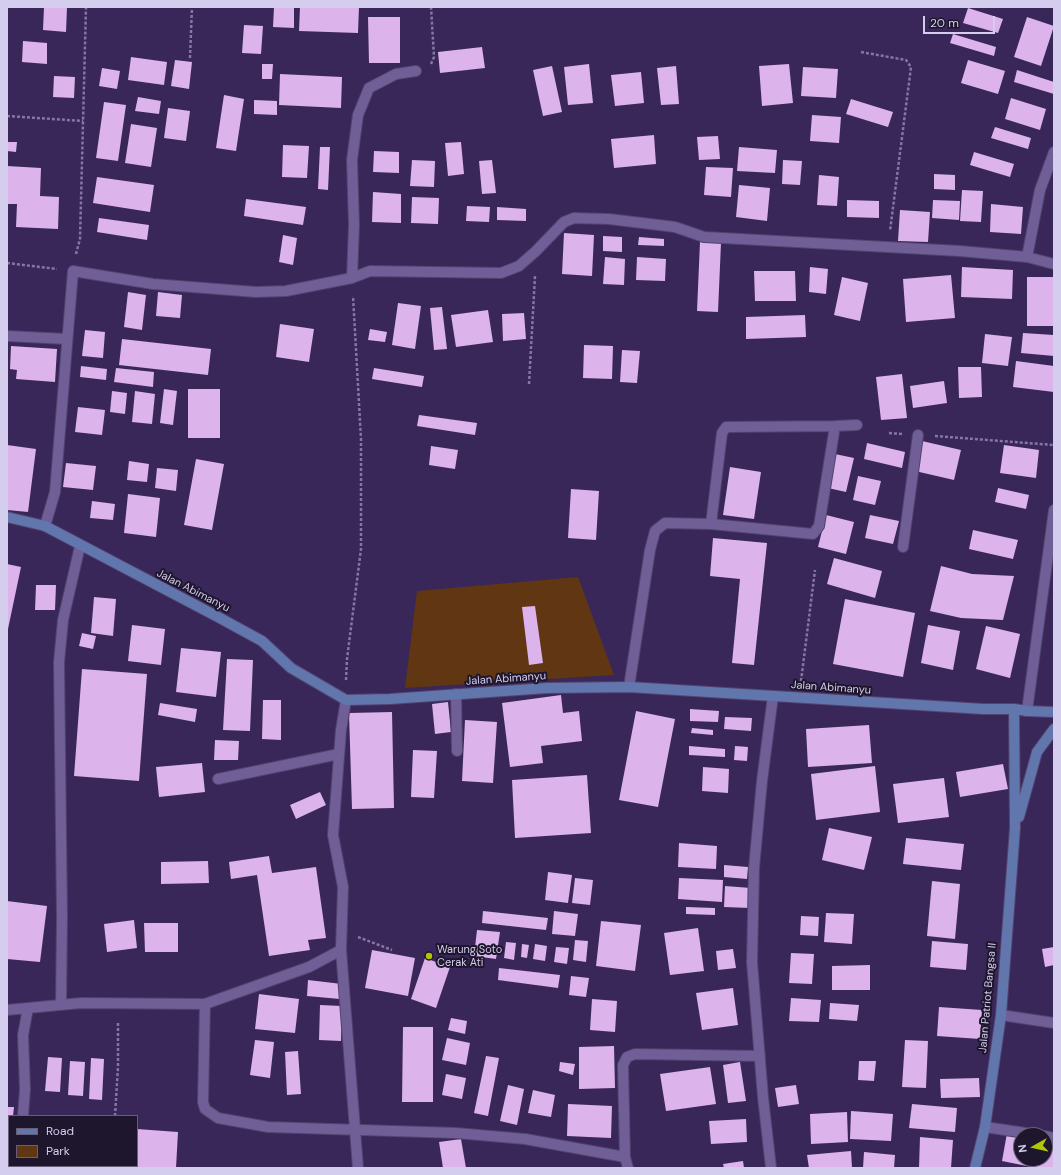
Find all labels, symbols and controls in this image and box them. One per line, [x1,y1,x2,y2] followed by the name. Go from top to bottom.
[925,8,997,34] scale bar
[930,15,959,31] text: 20 m
[154,567,232,615] street label: Jalan Abimanyu
[465,670,547,688] street label: Jalan Abimanyu
[790,679,872,697] street label: Jalan Abimanyu
[977,942,999,1054] street label: Jalan Patriot Bangsa II
[437,943,502,969] place label: Warung Soto Cerak Ati
[424,951,434,961] marker: Warung Soto Cerak Ati
[8,1115,138,1167] legend
[46,1123,74,1139] text: Road
[1013,1127,1053,1167] north arrow
[46,1143,70,1159] text: Park
[1015,1144,1030,1153] text: N

